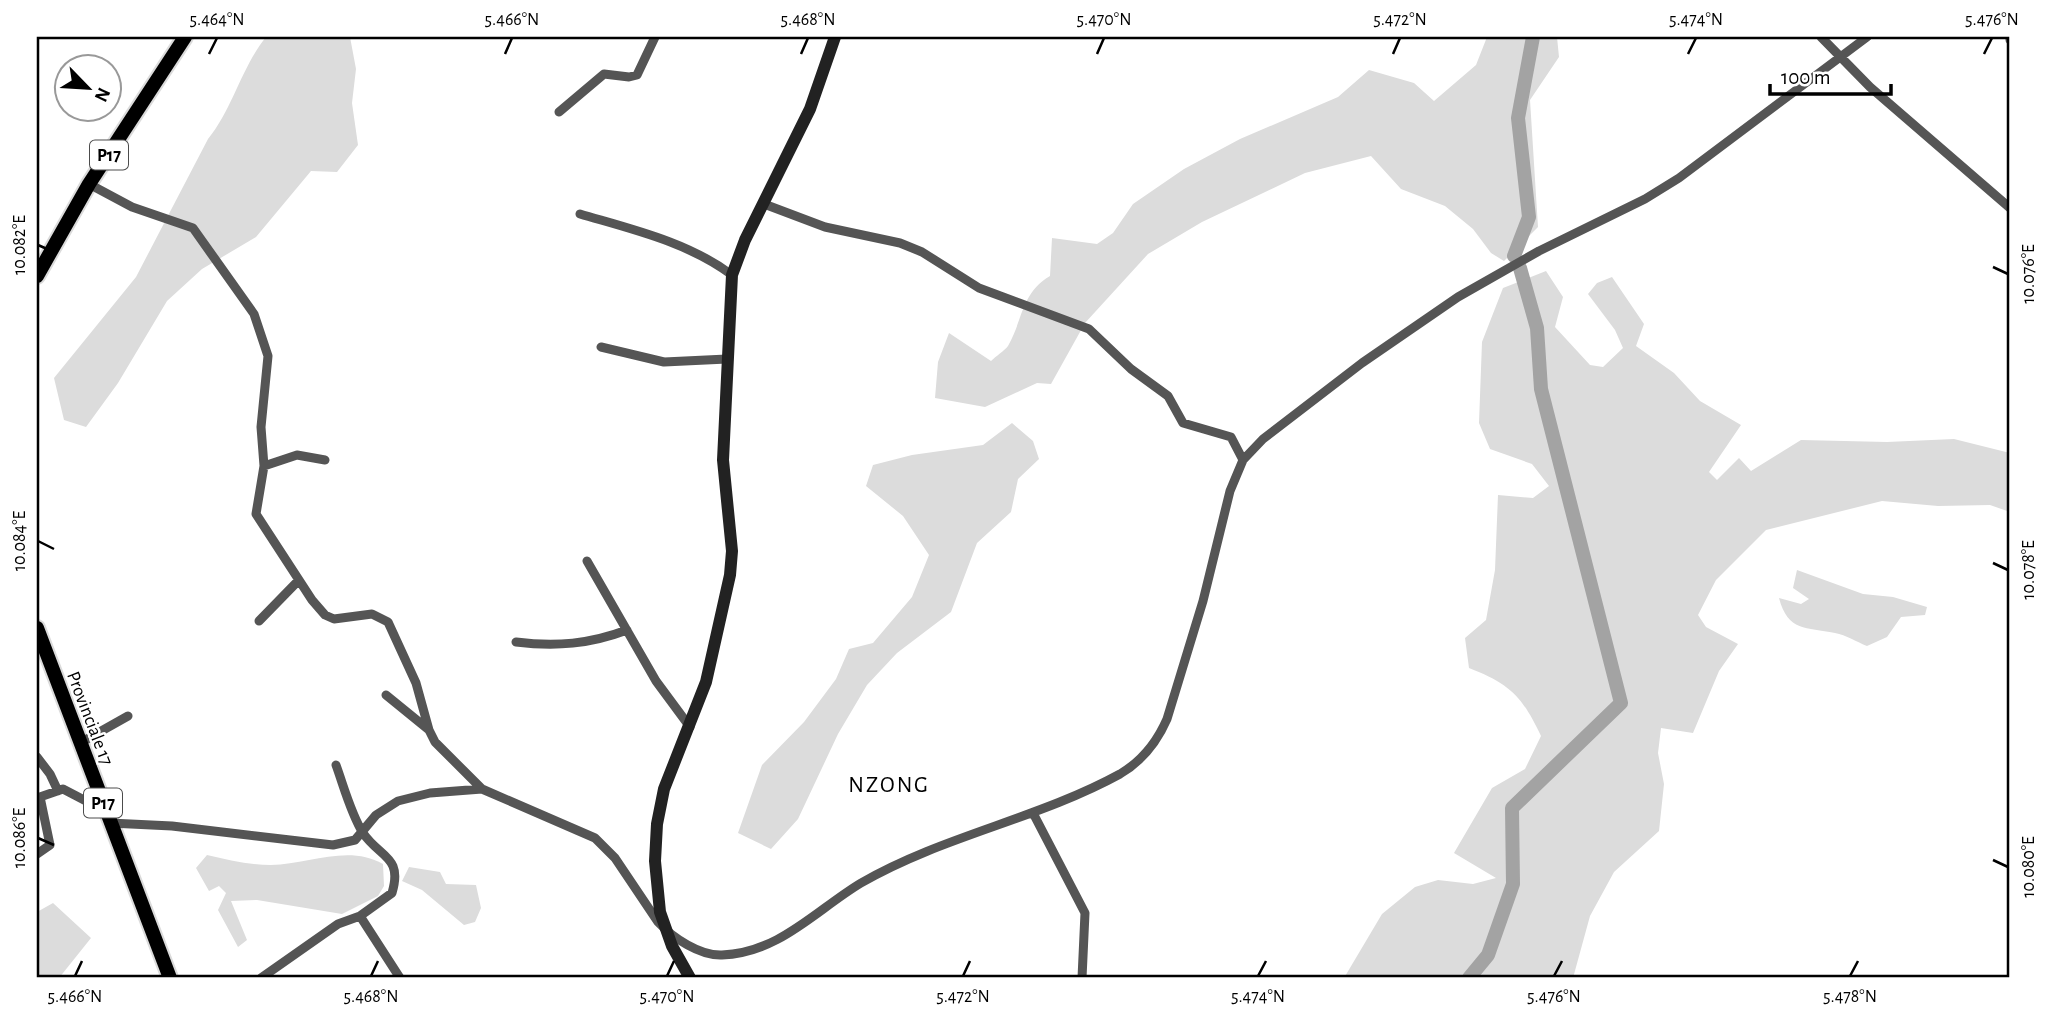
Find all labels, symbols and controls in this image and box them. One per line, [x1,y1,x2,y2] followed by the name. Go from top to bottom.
[190,11,245,29] text: 5.464°N
[485,11,539,29] text: 5.466°N
[781,11,835,29] text: 5.468°N
[1077,11,1131,29] text: 5.470°N
[1373,11,1427,29] text: 5.472°N
[1669,11,1723,29] text: 5.474°N
[1965,11,2019,29] text: 5.476°N
[52,52,122,122] north arrow
[1770,52,1891,96] scale bar
[1781,67,1831,88] text: 100 m
[91,85,113,105] text: N
[90,140,128,170] road number: P17
[11,215,29,275] text: 10.082°E
[2020,244,2038,304] text: 10.076°E
[11,510,29,571] text: 10.084°E
[2020,540,2038,600] text: 10.078°E
[63,669,116,768] street label: Provinciale 17
[848,774,930,797] district label: NZONG
[84,788,122,818] road number: P17
[11,808,29,868] text: 10.086°E
[2020,836,2038,898] text: 10.080°E
[48,988,102,1006] text: 5.466°N
[344,988,398,1006] text: 5.468°N
[640,988,694,1006] text: 5.470°N
[936,988,990,1006] text: 5.472°N
[1231,988,1285,1006] text: 5.474°N
[1527,988,1581,1006] text: 5.476°N
[1823,988,1877,1006] text: 5.478°N

